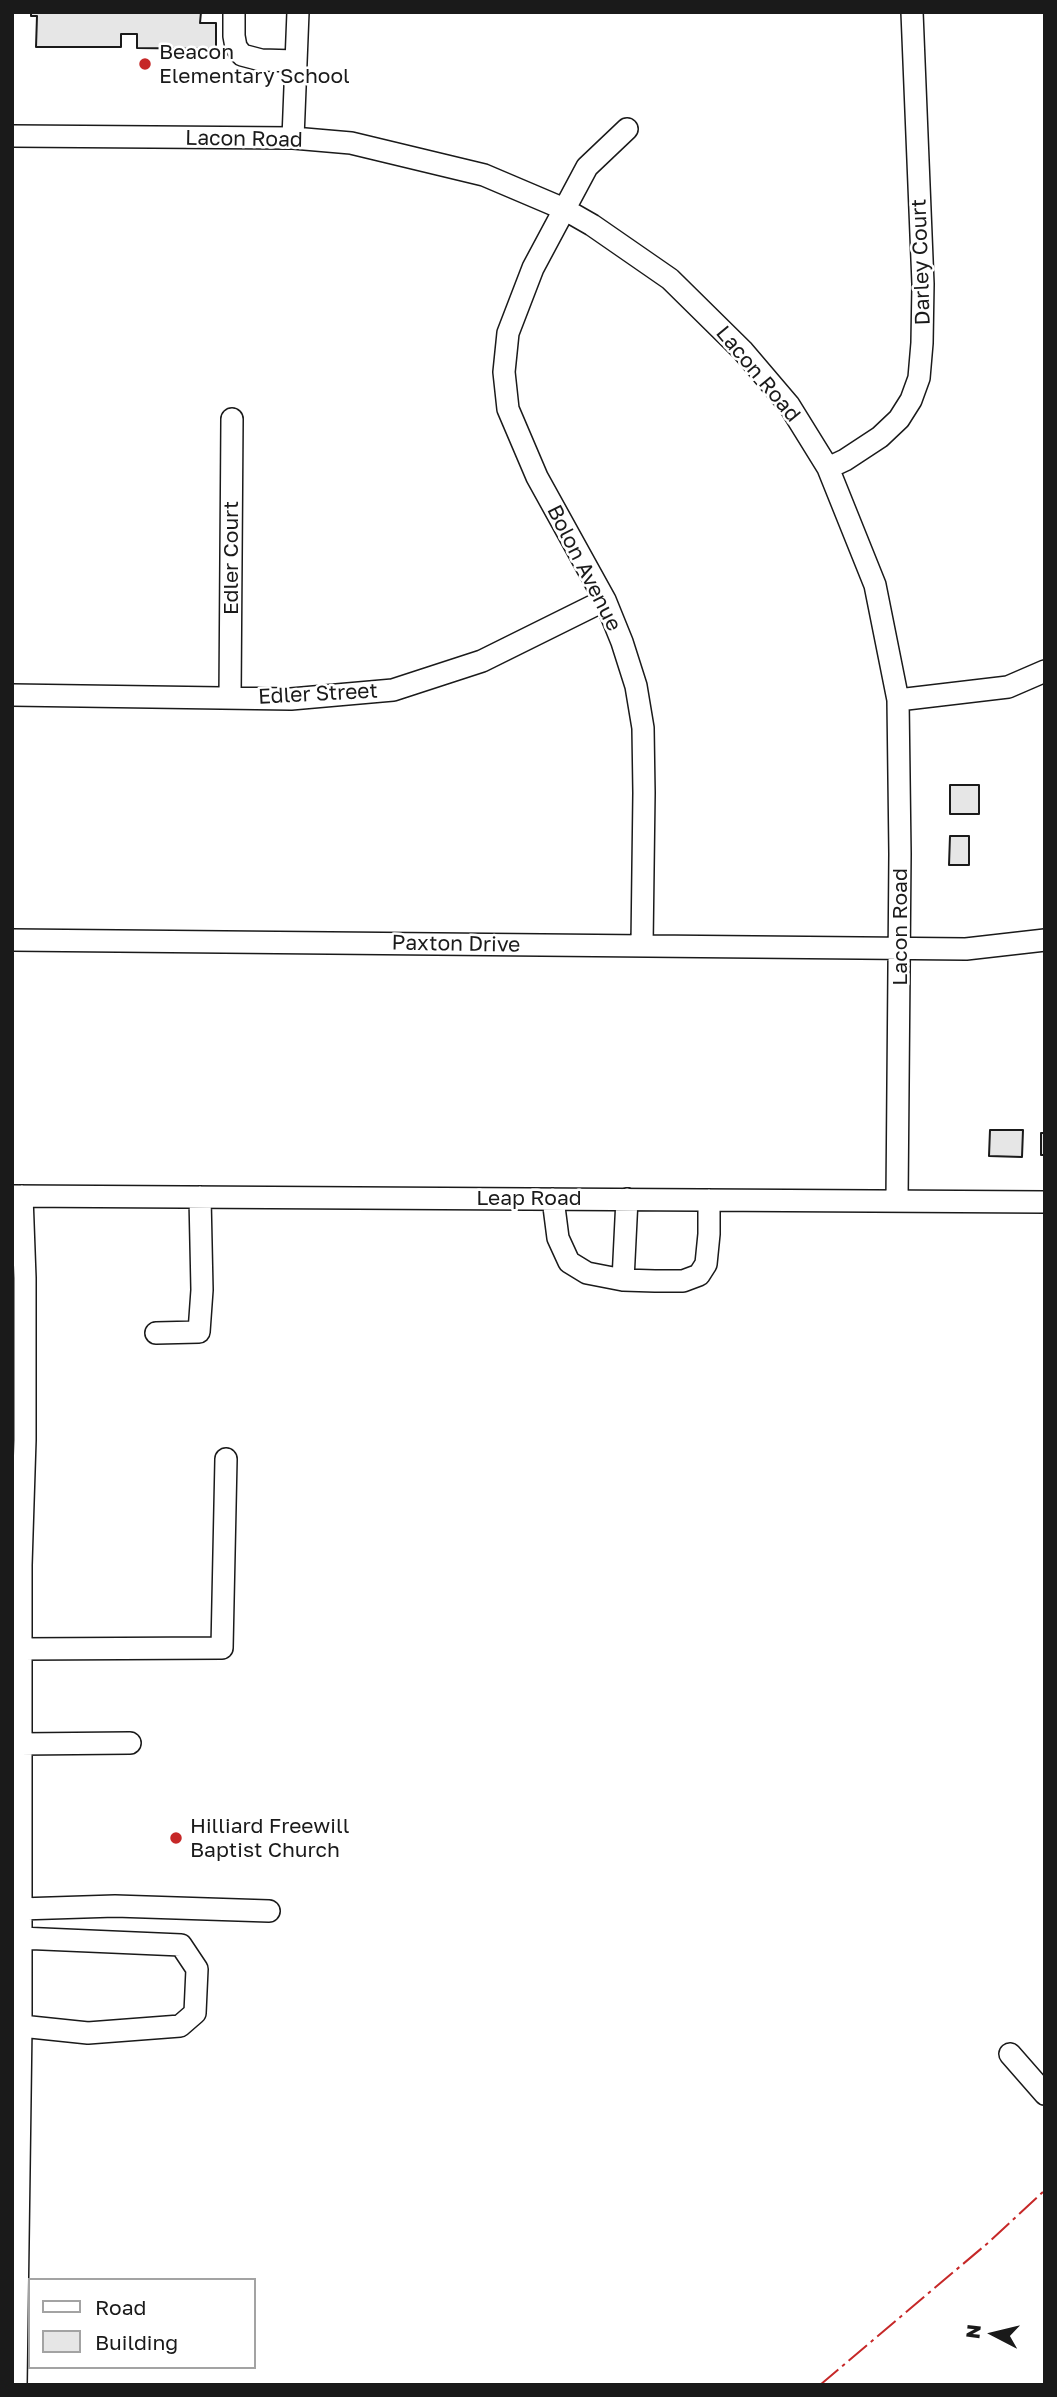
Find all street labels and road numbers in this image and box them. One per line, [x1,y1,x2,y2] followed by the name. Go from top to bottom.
[185,125,303,153] street label: Lacon Road
[906,198,936,326] street label: Darley Court
[711,321,805,427] street label: Lacon Road
[218,501,244,615] street label: Edler Court
[541,501,627,635] street label: Bolon Avenue
[258,678,378,710] street label: Edler Street
[887,868,913,986] street label: Lacon Road
[391,930,521,958] street label: Paxton Drive
[476,1185,582,1211] street label: Leap Road

